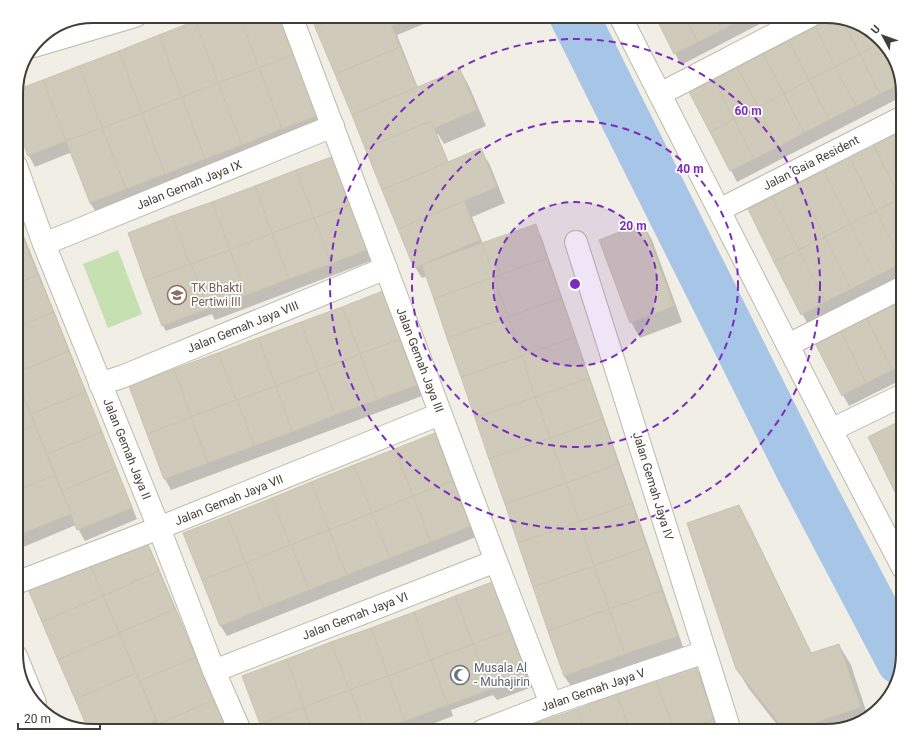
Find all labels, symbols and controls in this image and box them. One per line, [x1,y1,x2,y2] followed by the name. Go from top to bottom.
[863,16,903,56] north arrow
[869,23,883,37] text: U
[734,104,762,118] text: 60 m
[761,133,861,193] street label: Jalan Gaia Resident
[134,157,244,213] street label: Jalan Gemah Jaya IX
[676,162,704,176] text: 40 m
[619,219,647,233] text: 20 m
[568,277,582,291] centre of rings
[191,281,242,309] place label: TK Bhakti Pertiwi III
[166,284,188,306] school or university icon: TK Bhakti Pertiwi III
[185,298,301,356] street label: Jalan Gemah Jaya VIII
[394,306,446,414] street label: Jalan Gemah Jaya III
[100,396,154,502] street label: Jalan Gemah Jaya II
[630,430,676,542] street label: Jalan Gemah Jaya IV
[173,472,285,528] street label: Jalan Gemah Jaya VII
[300,589,410,643] street label: Jalan Gemah Jaya VI
[474,661,530,689] place label: Musala Al - Muhajirin
[449,664,471,686] mosque icon: Musala Al - Muhajirin
[539,665,647,714] street label: Jalan Gemah Jaya V
[18,705,100,731] scale bar
[24,712,51,726] text: 20 m

